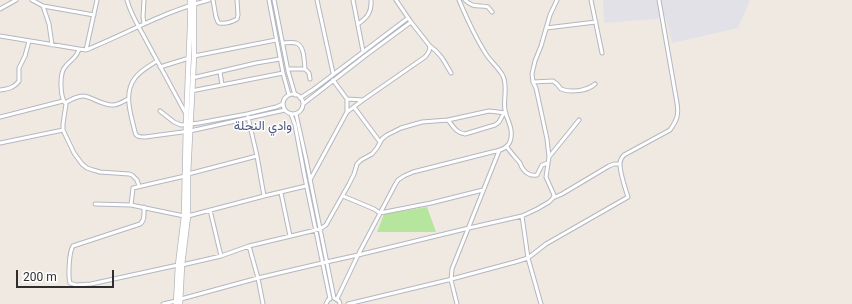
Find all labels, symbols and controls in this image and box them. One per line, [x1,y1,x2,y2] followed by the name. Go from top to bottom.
[234,119,292,135] district label: وادي النحلة
[18,262,116,288] scale bar
[23,270,57,284] text: 200 m

